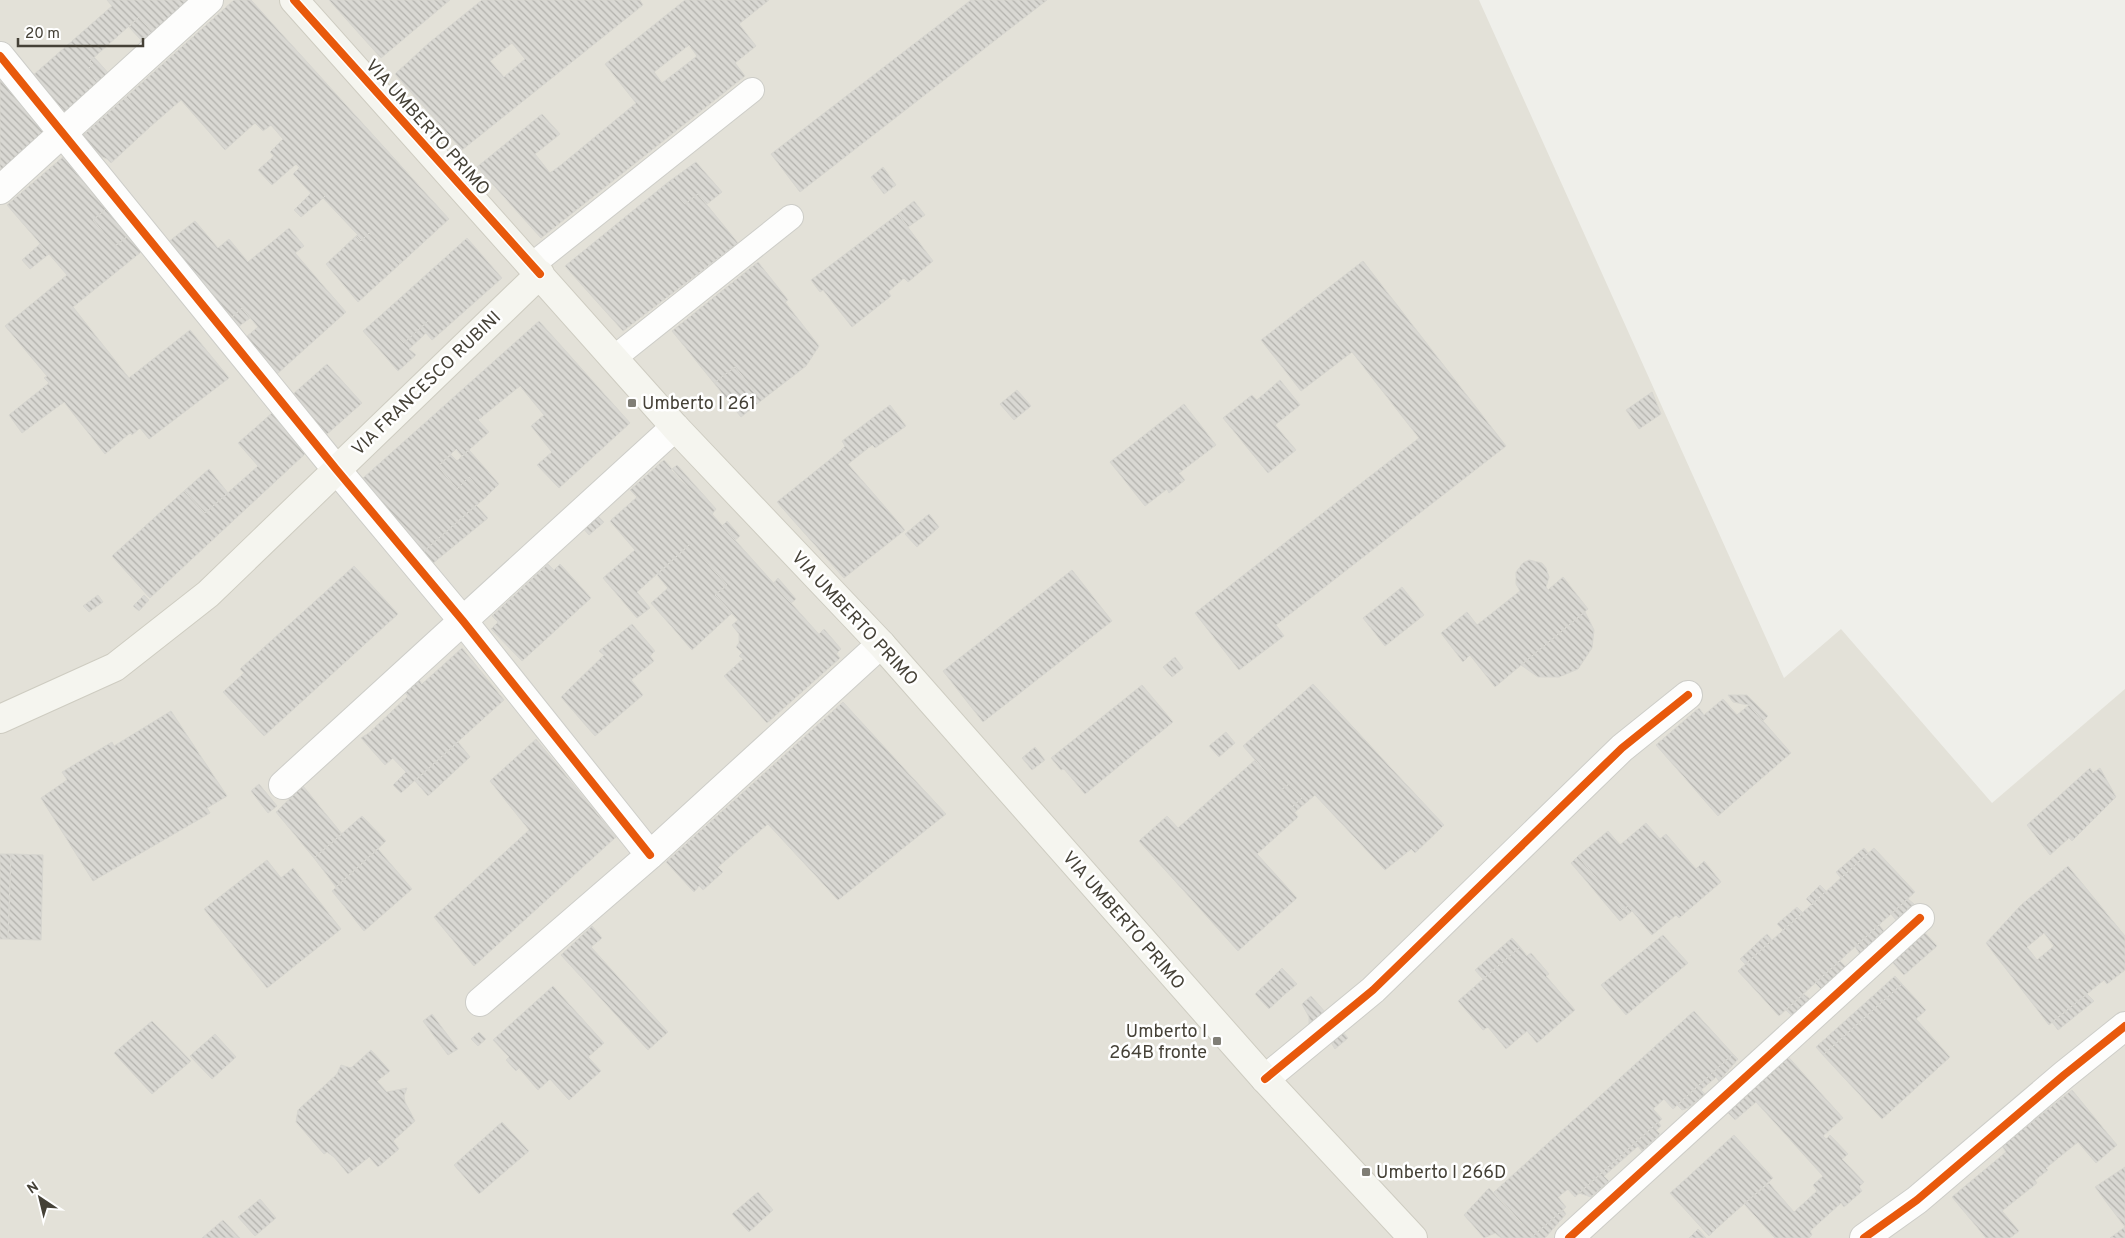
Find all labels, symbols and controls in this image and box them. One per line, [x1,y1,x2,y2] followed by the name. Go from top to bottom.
[18,15,142,47] scale bar
[25,25,60,44] text: 20 m
[359,55,494,201] street label: VIA UMBERTO PRIMO
[348,307,506,461] street label: VIA FRANCESCO RUBINI
[642,393,756,416] place label: Umberto I 261
[626,397,638,409] marker: Umberto I 261
[786,547,922,691] street label: VIA UMBERTO PRIMO
[1056,847,1189,995] street label: VIA UMBERTO PRIMO
[1109,1021,1207,1065] place label: Umberto I 264B fronte
[1211,1035,1223,1047] marker: Umberto I 264B fronte
[1376,1162,1506,1185] place label: Umberto I 266D
[1360,1166,1372,1178] marker: Umberto I 266D
[15,1173,65,1223] north arrow
[24,1179,42,1198] text: N

